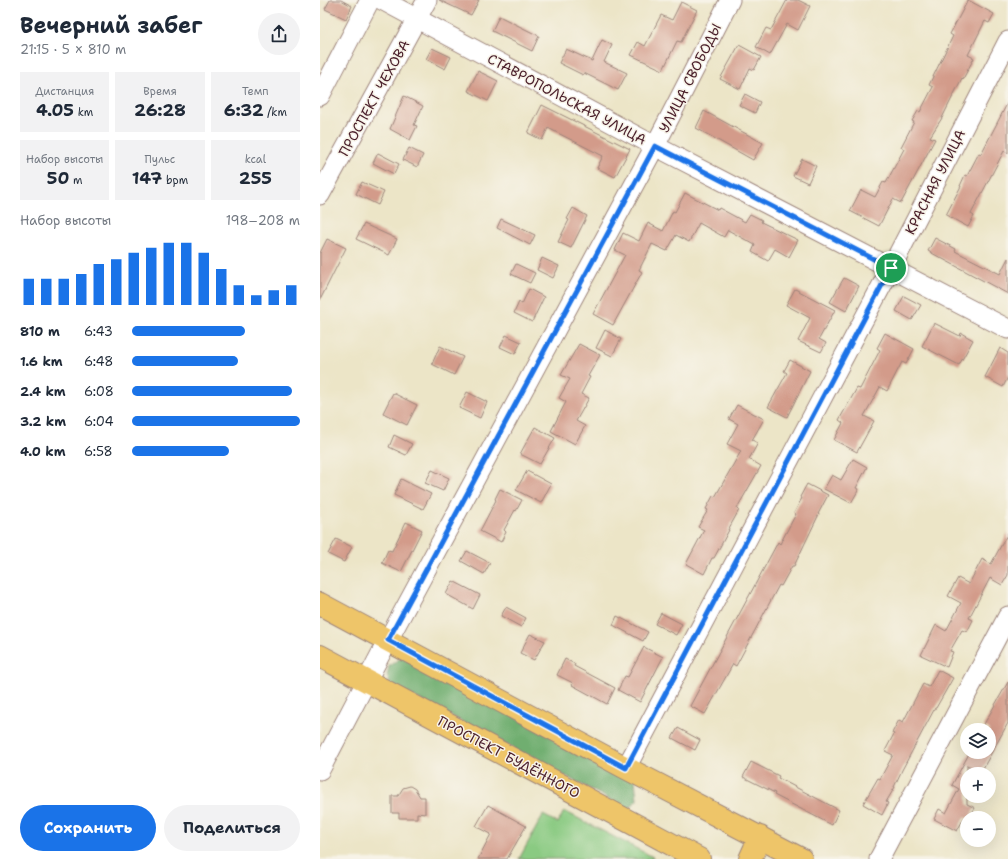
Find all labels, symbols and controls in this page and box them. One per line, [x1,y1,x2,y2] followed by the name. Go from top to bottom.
[20,11,202,40] text: Вечерний забег
[258,13,300,55] button: share
[655,21,725,135] street label: УЛИЦА СВОБОДЫ
[334,36,414,160] street label: ПРОСПЕКТ ЧЕХОВА
[20,41,126,58] text: 21:15 · 5 × 810 m
[484,49,650,149] street label: СТАВРОПОЛЬСКАЯ УЛИЦА
[35,84,94,99] text: Дистанция
[143,84,177,99] text: Время
[242,84,269,99] text: Темп
[36,99,74,121] text: 4.05
[134,99,186,121] text: 26:28
[224,99,264,121] text: 6:32
[74,105,93,120] text: km
[264,105,287,120] text: /km
[901,126,969,238] street label: КРАСНАЯ УЛИЦА
[26,152,103,167] text: Набор высоты
[145,152,175,167] text: Пульс
[245,152,266,167] text: kcal
[47,167,69,189] text: 50
[132,167,162,189] text: 147
[239,167,272,189] text: 255
[69,173,83,188] text: m
[162,173,188,188] text: bpm
[20,212,111,229] text: Набор высоты
[226,212,300,229] text: 198–208 m
[874,251,908,285] pin
[880,257,902,279] icon: arrive
[20,323,60,340] text: 810 m
[84,323,113,340] text: 6:43
[20,353,63,370] text: 1.6 km
[84,353,113,370] text: 6:48
[20,383,66,400] text: 2.4 km
[84,383,114,400] text: 6:08
[20,413,66,430] text: 3.2 km
[84,413,114,430] text: 6:04
[20,443,66,460] text: 4.0 km
[84,443,113,460] text: 6:58
[435,712,583,802] street label: ПРОСПЕКТ БУДЁННОГО
[960,723,996,847] map controls
[960,723,996,759] button: layers
[960,767,996,803] button: +
[20,805,156,851] button: Сохранить
[164,805,300,851] button: Поделиться
[960,811,996,847] button: −

